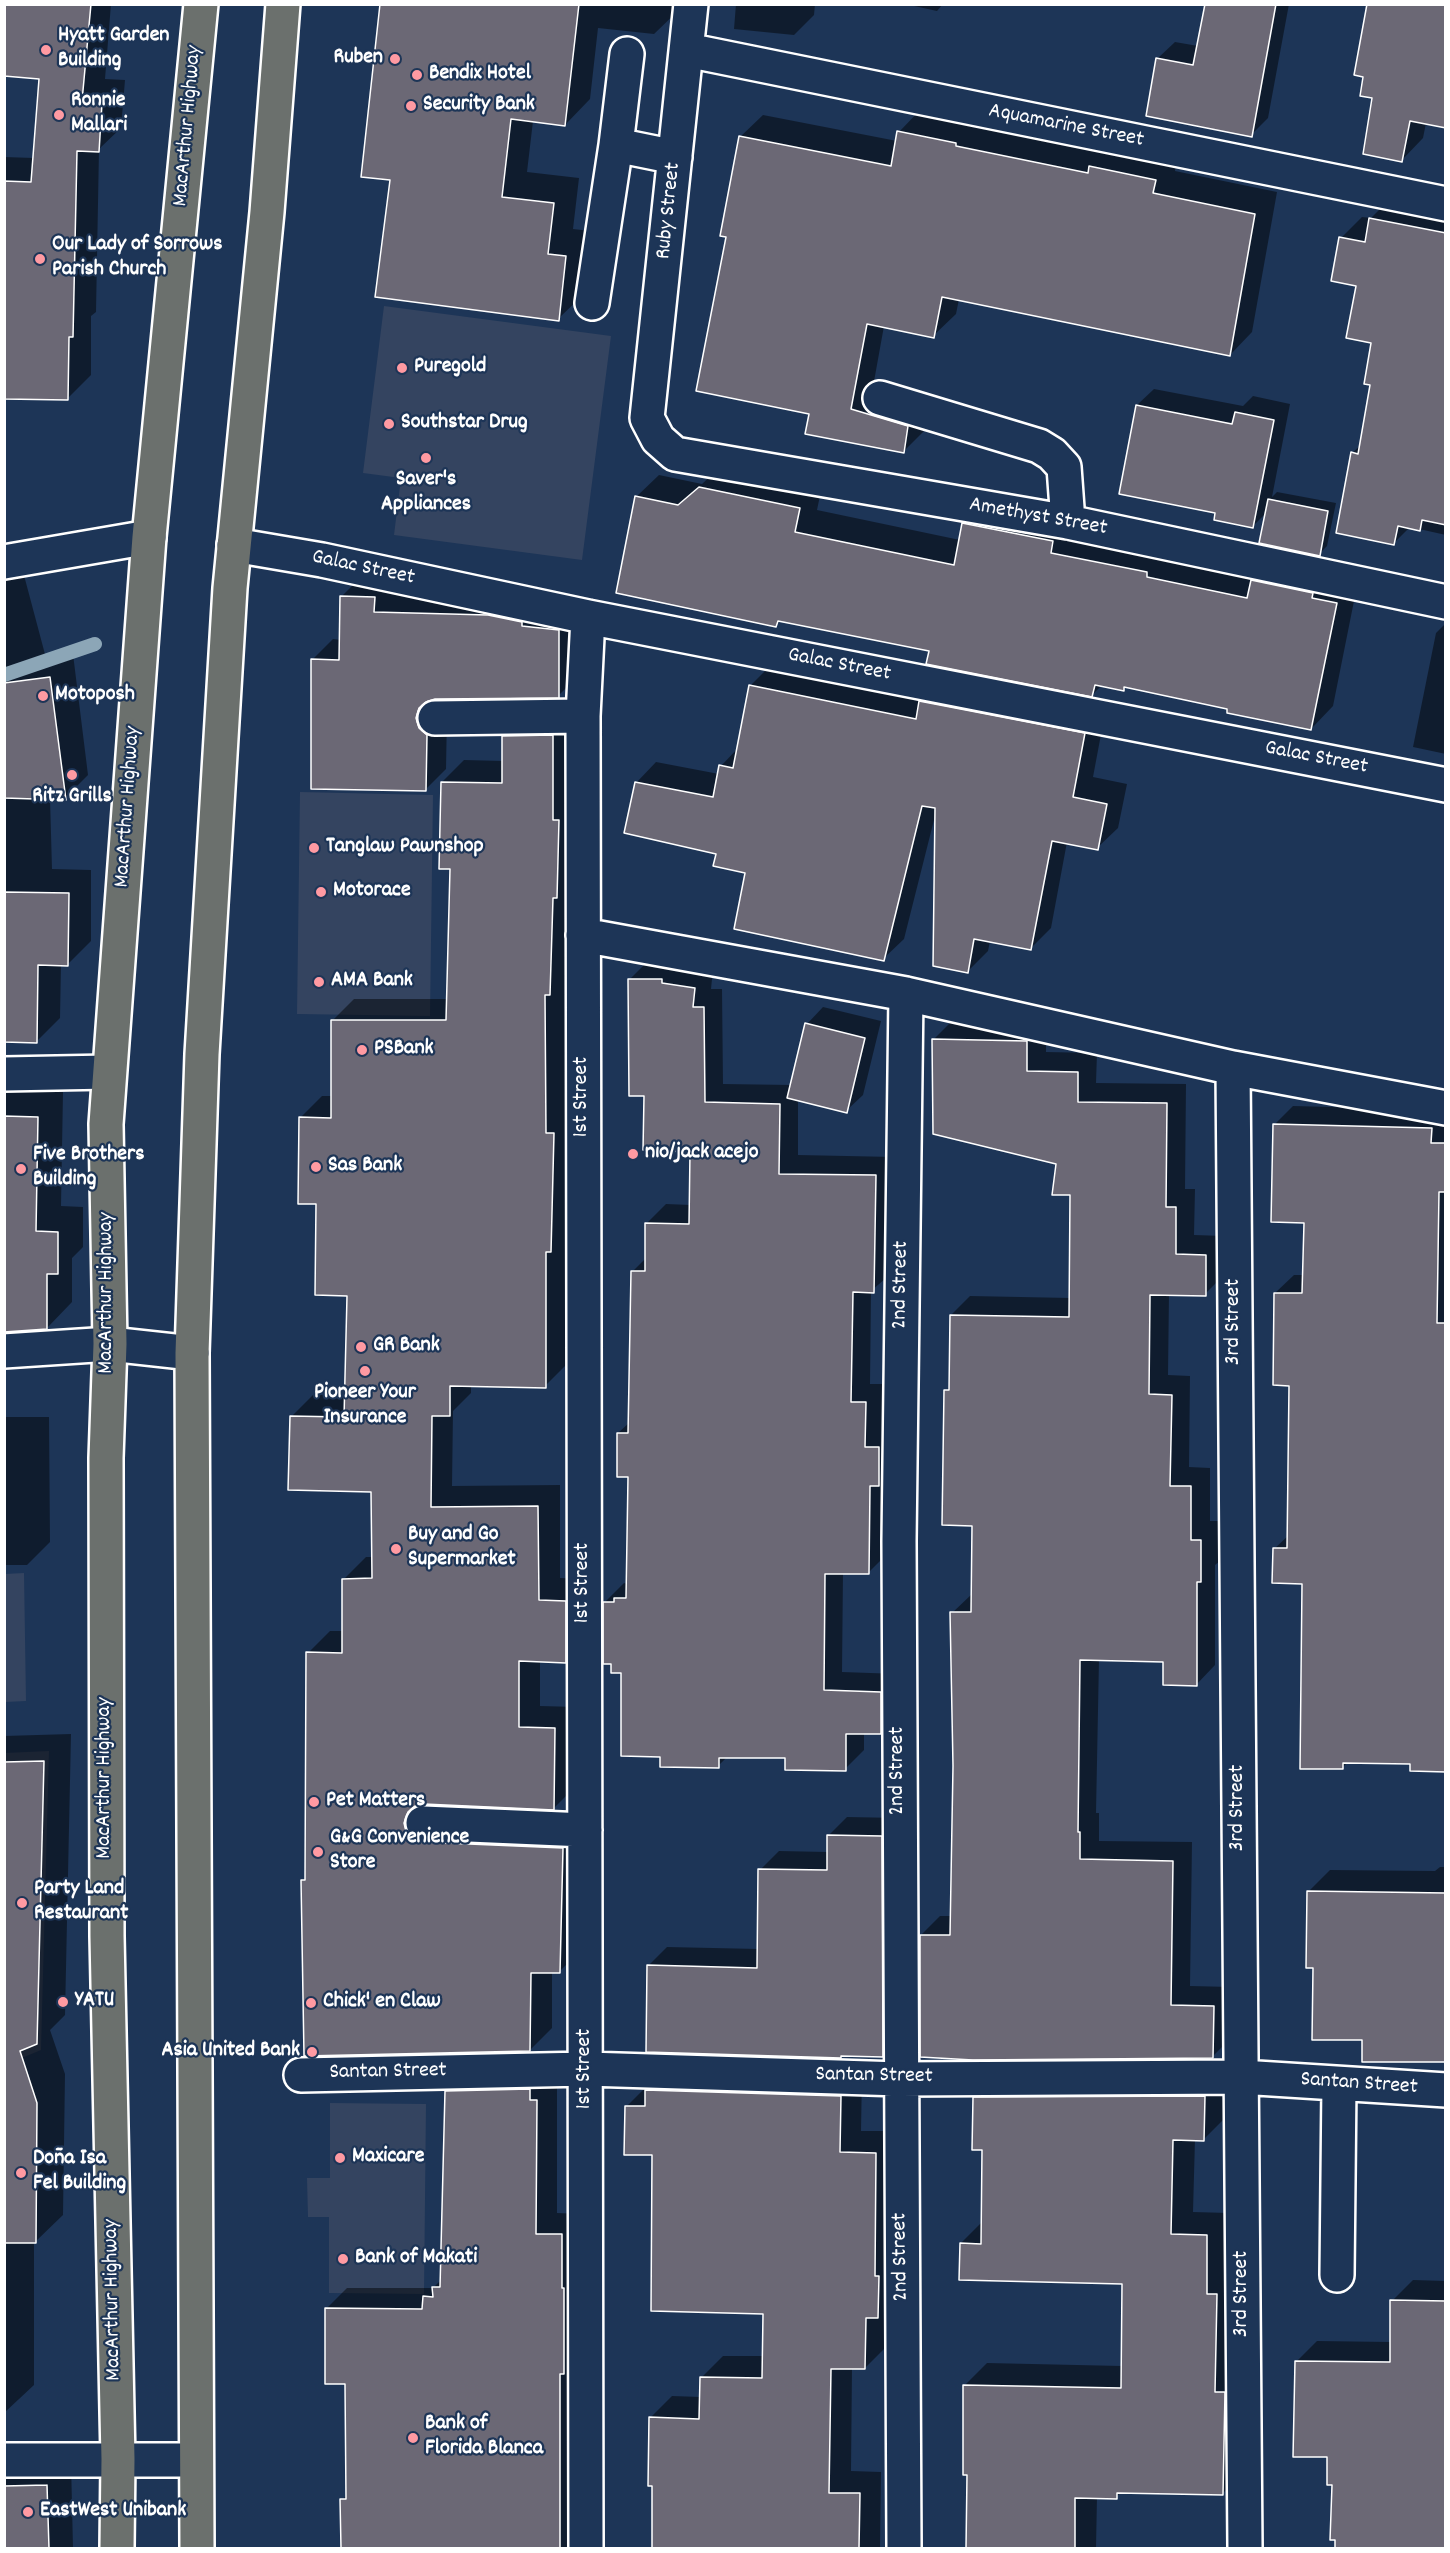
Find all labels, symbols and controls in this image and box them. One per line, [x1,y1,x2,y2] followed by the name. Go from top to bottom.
[58,24,170,76] place label: Hyatt Garden Building
[39,43,53,57] marker: Hyatt Garden Building
[169,44,209,208] street label: MacArthur Highway
[333,46,383,72] place label: Ruben
[388,52,402,66] marker: Ruben
[429,62,531,88] place label: Bendix Hotel
[410,68,424,82] marker: Bendix Hotel
[71,89,127,140] place label: Ronnie Mallari
[423,93,535,119] place label: Security Bank
[404,99,418,113] marker: Security Bank
[986,99,1146,155] street label: Aquamarine Street
[52,108,66,122] marker: Ronnie Mallari
[652,161,688,261] street label: Ruby Street
[52,233,222,284] place label: Our Lady of Sorrows Parish Church
[33,252,47,266] marker: Our Lady of Sorrows Parish Church
[414,355,486,381] place label: Puregold
[395,361,409,375] marker: Puregold
[401,411,528,437] place label: Southstar Drug
[382,417,396,431] marker: Southstar Drug
[419,451,433,465] marker: Saver's Appliances
[381,468,471,520] place label: Saver's Appliances
[967,493,1109,543] street label: Amethyst Street
[309,545,417,593] street label: Galac Street
[785,643,893,689] street label: Galac Street
[55,683,135,709] place label: Motoposh
[36,689,50,703] marker: Motoposh
[110,726,148,888] street label: MacArthur Highway
[1262,736,1370,782] street label: Galac Street
[65,768,79,782] marker: Ritz Grills
[32,785,112,811] place label: Ritz Grills
[326,835,484,861] place label: Tanglaw Pawnshop
[307,841,321,855] marker: Tanglaw Pawnshop
[333,879,411,905] place label: Motorace
[314,885,328,899] marker: Motorace
[331,969,413,995] place label: AMA Bank
[312,975,326,989] marker: AMA Bank
[374,1037,434,1063] place label: PSBank
[355,1043,369,1057] marker: PSBank
[570,1057,596,1137] street label: 1st Street
[645,1141,759,1167] place label: nio/jack acejo
[33,1143,144,1194] place label: Five Brothers Building
[626,1147,640,1161] marker: nio/jack acejo
[328,1154,402,1180] place label: Sas Bank
[309,1160,323,1174] marker: Sas Bank
[14,1162,28,1176] marker: Five Brothers Building
[95,1212,121,1374] street label: MacArthur Highway
[888,1240,916,1330] street label: 2nd Street
[1222,1279,1248,1365] street label: 3rd Street
[373,1334,440,1360] place label: GR Bank
[354,1340,368,1354] marker: GR Bank
[358,1364,372,1378] marker: Pioneer Your Insurance
[314,1381,416,1432] place label: Pioneer Your Insurance
[408,1523,516,1574] place label: Buy and Go Supermarket
[389,1542,403,1556] marker: Buy and Go Supermarket
[571,1543,597,1623] street label: 1st Street
[93,1697,119,1859] street label: MacArthur Highway
[886,1727,912,1815] street label: 2nd Street
[1226,1765,1252,1851] street label: 3rd Street
[326,1789,425,1815] place label: Pet Matters
[307,1795,321,1809] marker: Pet Matters
[330,1826,469,1878] place label: G&G Convenience Store
[311,1845,325,1859] marker: G&G Convenience Store
[34,1877,128,1928] place label: Party Land Restaurant
[15,1896,29,1910] marker: Party Land Restaurant
[75,1989,114,2015] place label: YATU
[323,1990,441,2016] place label: Chick' en Claw
[56,1995,70,2009] marker: YATU
[304,1996,318,2010] marker: Chick' en Claw
[573,2029,599,2109] street label: 1st Street
[161,2039,300,2065] place label: Asia United Bank
[305,2045,319,2059] marker: Asia United Bank
[329,2059,447,2087] street label: Santan Street
[815,2063,933,2091] street label: Santan Street
[1300,2068,1418,2102] street label: Santan Street
[352,2145,424,2171] place label: Maxicare
[33,2147,126,2198] place label: Doña Isa Fel Building
[333,2151,347,2165] marker: Maxicare
[14,2166,28,2180] marker: Doña Isa Fel Building
[888,2212,916,2302] street label: 2nd Street
[99,2219,129,2381] street label: MacArthur Highway
[355,2246,477,2272] place label: Bank of Makati
[1230,2251,1256,2337] street label: 3rd Street
[336,2252,350,2266] marker: Bank of Makati
[425,2412,543,2464] place label: Bank of Florida Blanca
[406,2431,420,2445] marker: Bank of Florida Blanca
[40,2499,186,2525] place label: EastWest Unibank
[21,2505,35,2519] marker: EastWest Unibank

